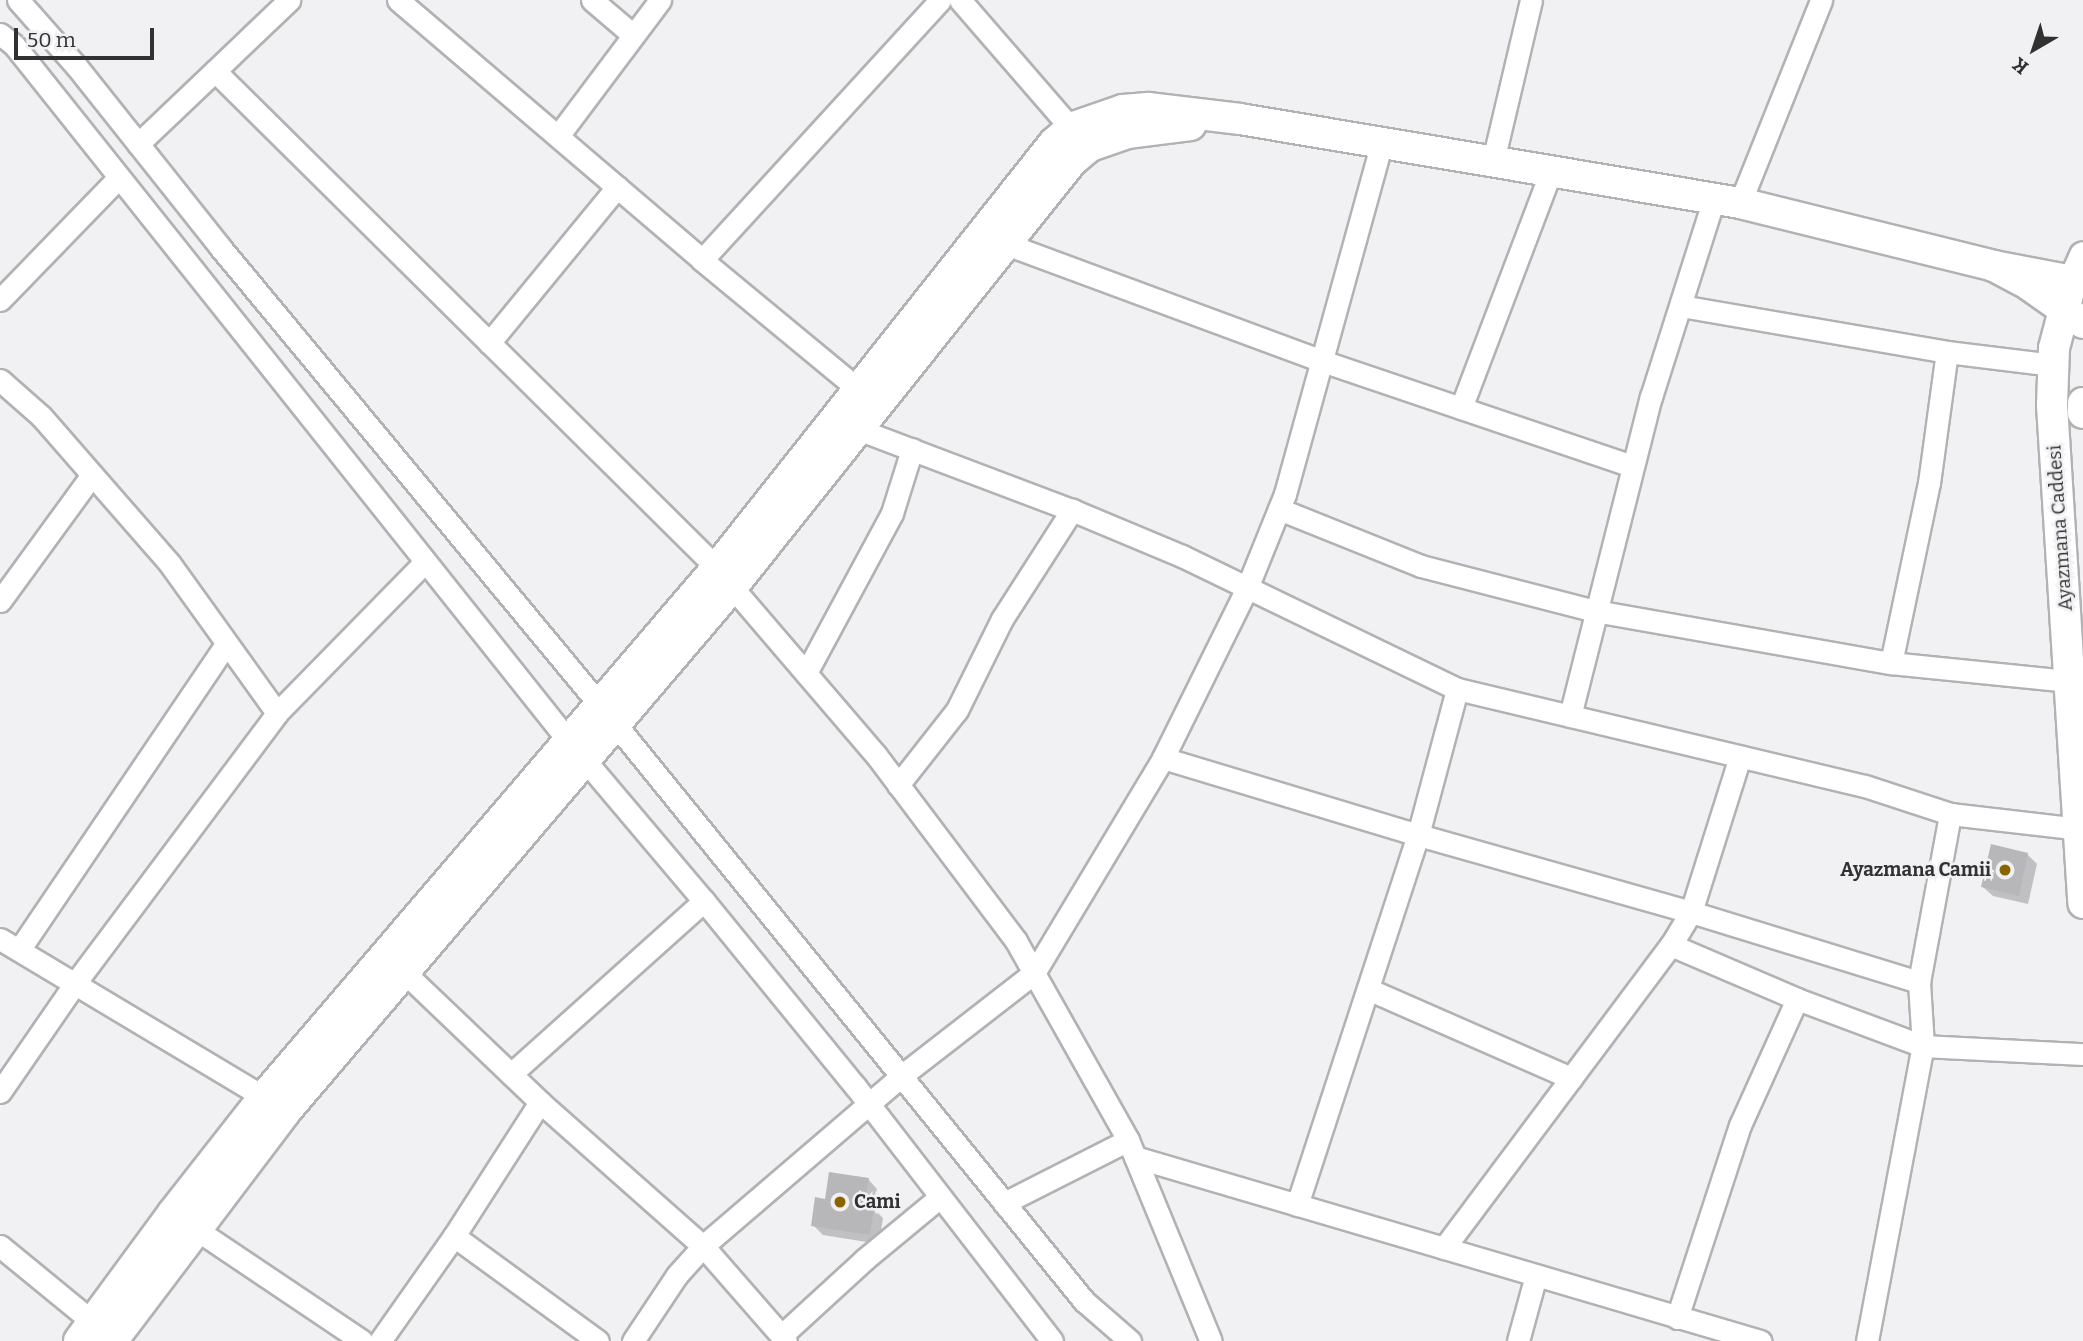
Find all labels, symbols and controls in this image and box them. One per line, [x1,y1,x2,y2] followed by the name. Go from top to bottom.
[18,14,158,58] scale bar
[1999,14,2069,84] north arrow
[27,27,76,53] text: 50 m
[2008,52,2033,79] text: K
[2043,444,2077,612] street label: Ayazmana Caddesi
[1840,859,1991,881] place label: Ayazmana Camii
[1997,862,2013,878] marker: Ayazmana Camii
[854,1191,900,1213] place label: Cami
[832,1194,848,1210] marker: Cami

